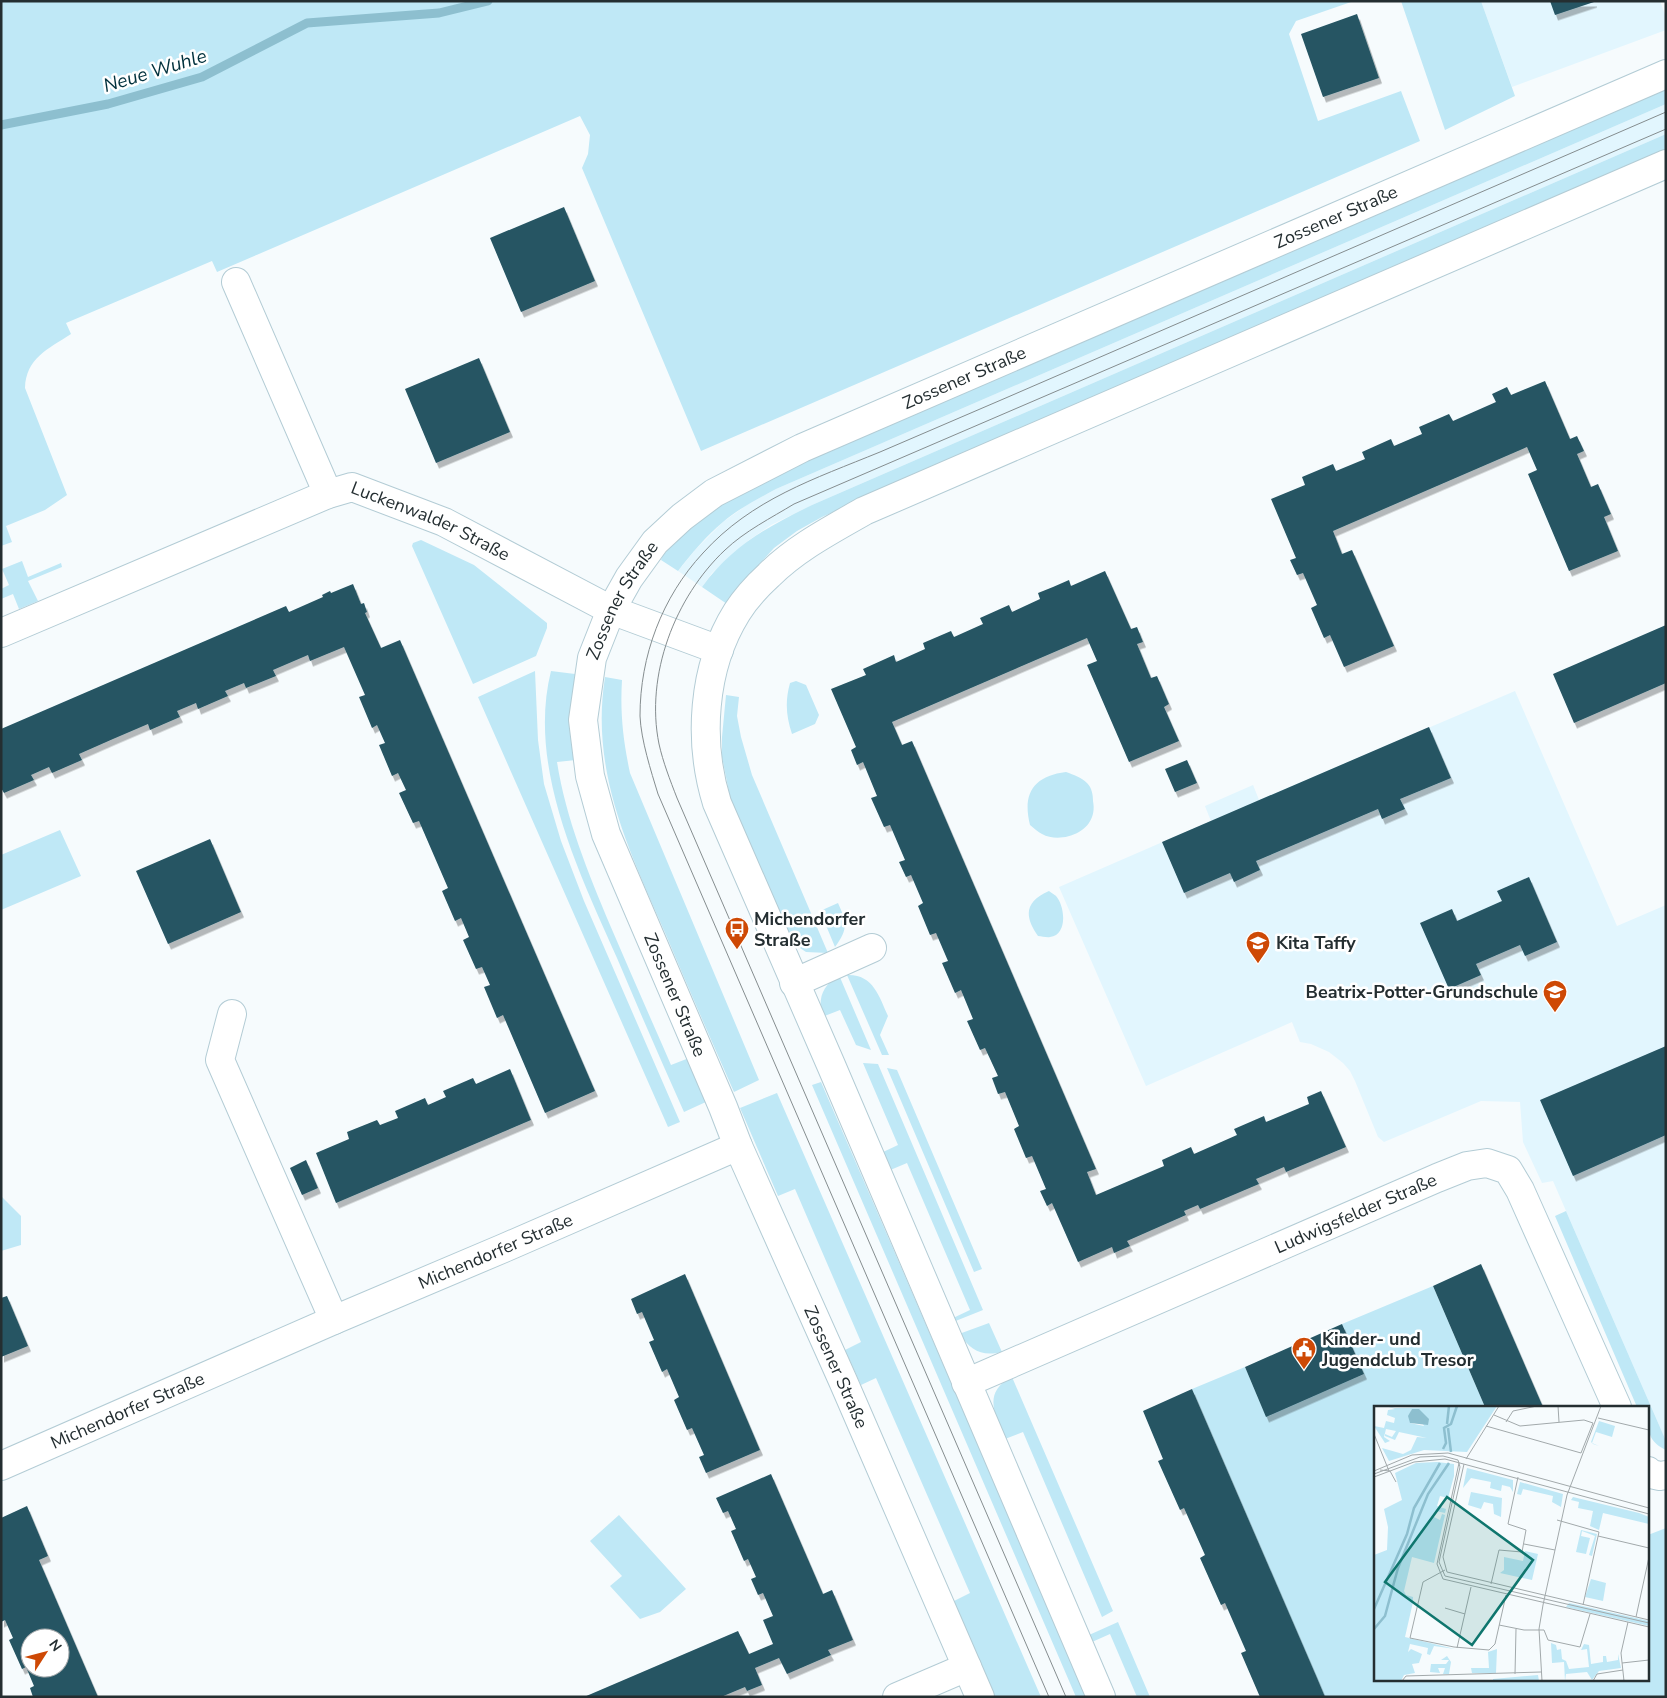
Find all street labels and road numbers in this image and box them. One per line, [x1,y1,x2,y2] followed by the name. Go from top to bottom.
[1270,180,1401,254] street label: Zossener Straße
[899,341,1030,415] street label: Zossener Straße
[348,476,514,567] street label: Luckenwalder Straße
[581,536,664,663] street label: Zossener Straße
[638,930,712,1060] street label: Zossener Straße
[1271,1168,1440,1259] street label: Ludwigsfelder Straße
[415,1208,576,1295] street label: Michendorfer Straße
[798,1302,874,1432] street label: Zossener Straße
[47,1366,208,1455] street label: Michendorfer Straße

